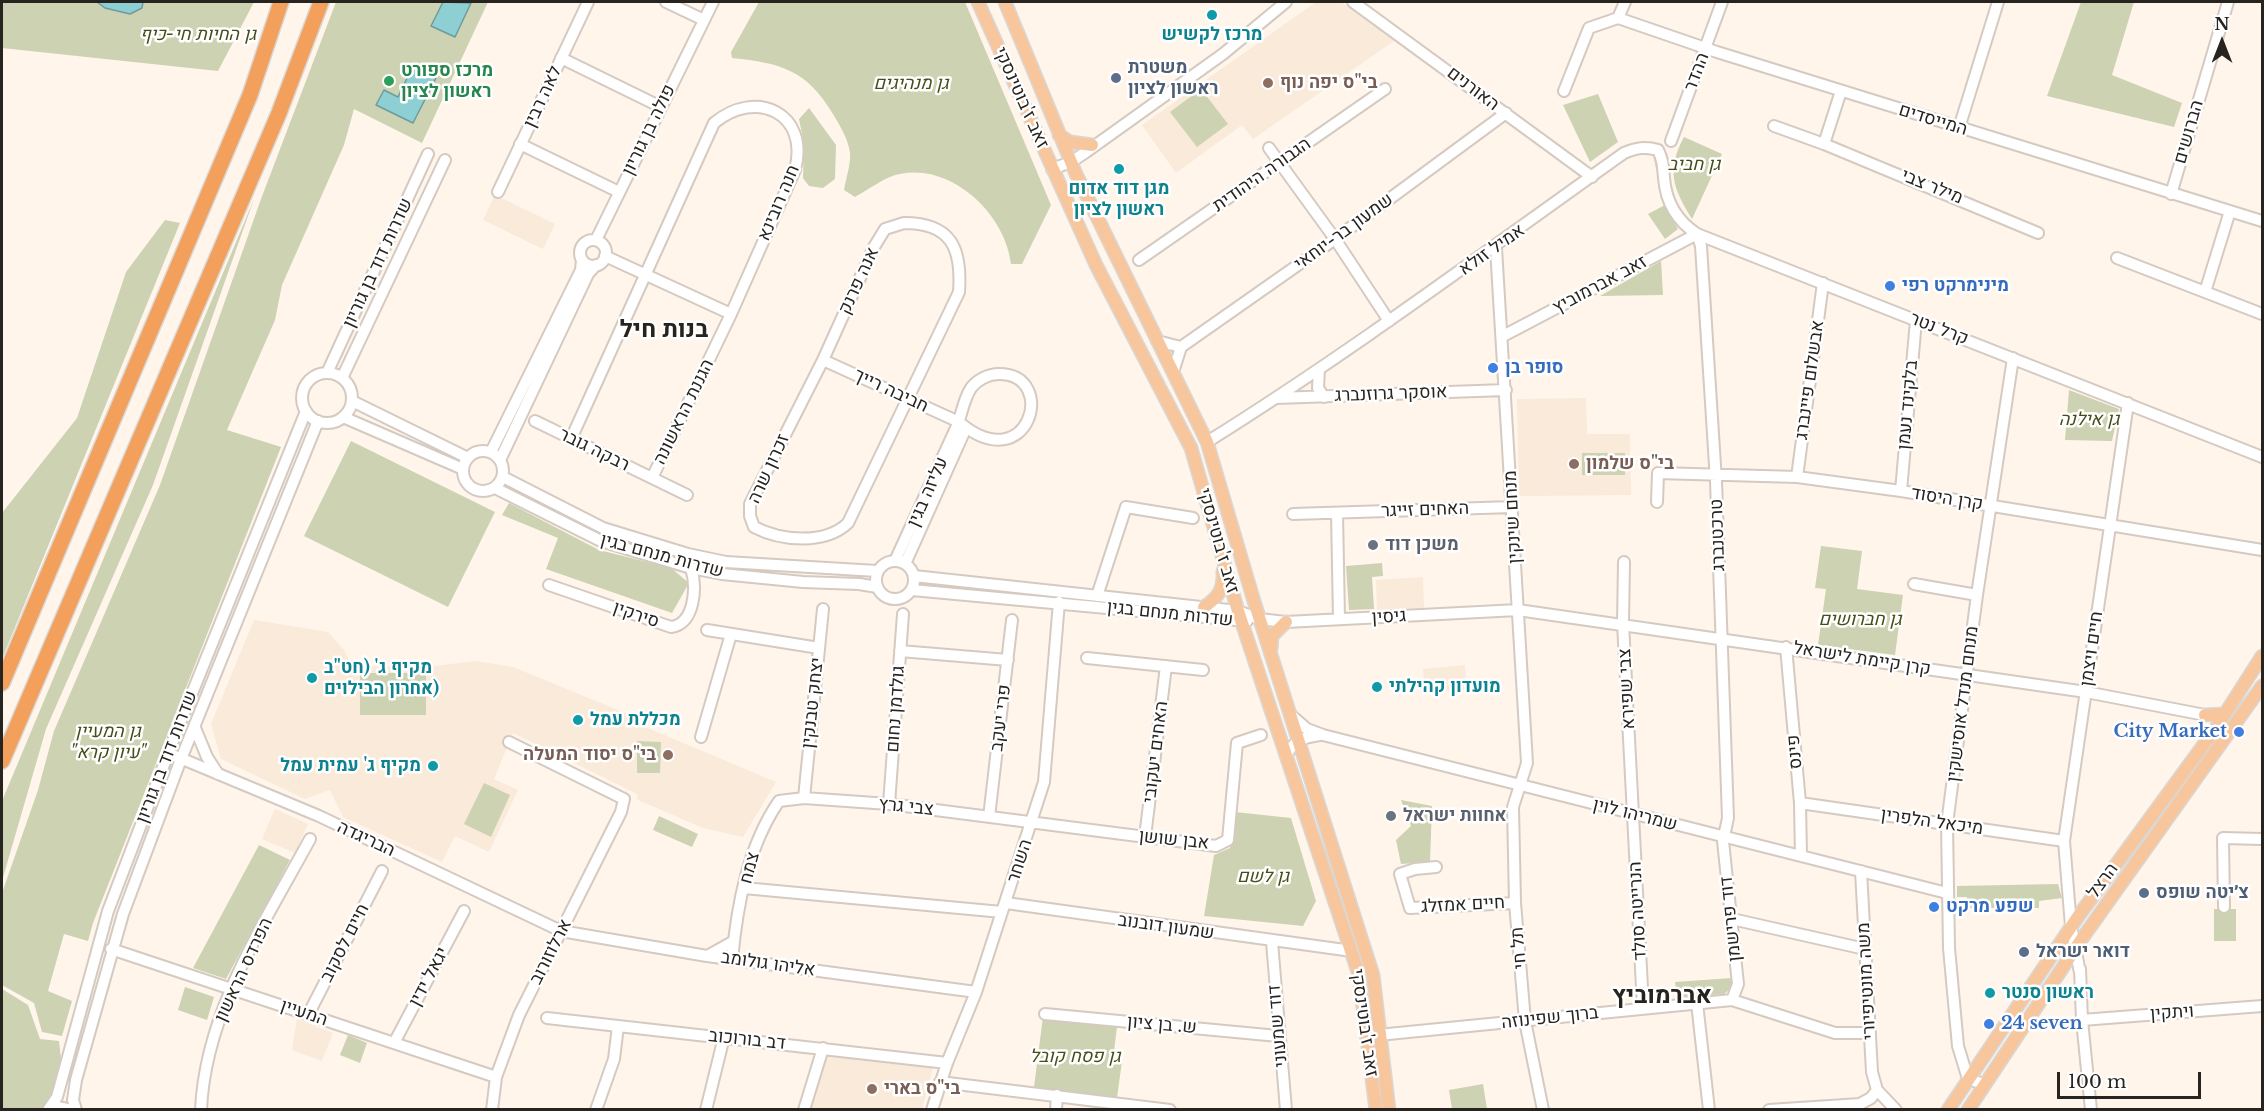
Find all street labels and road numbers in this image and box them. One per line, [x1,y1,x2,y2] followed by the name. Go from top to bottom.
[989,44,1053,152] street label: זאב ז'בוטינסקי
[1680,50,1714,94] street label: ההדר
[1443,62,1503,116] street label: האורנים
[519,63,567,131] street label: לאה רבין
[618,81,680,179] street label: פולה בן גוריון
[2170,98,2208,166] street label: הברושים
[1896,99,1970,141] street label: המייסדים
[1209,133,1315,217] street label: הגבורה היהודית
[753,162,805,244] street label: חנה רובינא
[1898,165,1966,209] street label: מילר צבי
[1290,189,1398,275] street label: שמעון בר-יוחאי
[339,195,417,331] street label: שדרות דוד בן גוריון
[1455,220,1529,280] street label: אמיל זולא
[834,244,884,318] street label: אנה פרנק
[1549,251,1651,319] street label: זאב אברמוביץ
[1907,308,1971,350] street label: קרל נטר
[1791,319,1829,441] street label: אבשלום פיינברג
[649,356,719,468] street label: הגננת הראשונה
[1893,359,1923,451] street label: בלקינד נעמן
[850,364,932,418] street label: חביבה רייך
[1334,381,1448,407] street label: אוסקר גרוזנברג
[555,424,633,476] street label: רבקה גובר
[744,431,794,507] street label: זכרון שרה
[903,454,953,530] street label: עליזה בגין
[1500,470,1526,564] street label: מנחם שינקין
[1909,483,1985,515] street label: קרן היסוד
[1193,486,1243,596] street label: זאב ז'בוטינסקי
[1381,498,1469,522] street label: האחים זייגר
[1706,498,1730,572] street label: טרכטנברג
[598,529,726,583] street label: שדרות מנחם בגין
[610,597,662,633] street label: סירקין
[1106,597,1234,631] street label: שדרות מנחם בגין
[1371,605,1407,629] street label: גיסין
[2076,610,2108,688] street label: חיים ויצמן
[1943,625,1983,783] street label: מנחם מנדל אוסישקין
[1792,637,1932,681] street label: קרן קיימת לישראל
[1614,648,1640,730] street label: צבי שפירא
[797,656,829,750] street label: יצחק טבנקין
[882,665,910,753] street label: גולדמן נחום
[986,683,1016,753] street label: פרי יעקב
[132,688,202,826] street label: שדרות דוד בן גוריון
[1139,700,1173,804] street label: האחים יעקובי
[1783,734,1807,770] street label: פינס
[877,793,935,821] street label: צבי גרץ
[1591,794,1679,836] street label: שמריהו לוין
[1879,804,1985,840] street label: מיכאל הלפרין
[334,816,398,862] street label: הבריגדה
[1138,826,1210,854] street label: אבן שושן
[1003,836,1037,886] street label: השחר
[735,850,765,886] street label: צמח
[2083,859,2123,903] street label: הרצל
[1625,861,1651,961] street label: הנרייטה סולד
[1716,875,1746,963] street label: דוד פרישמן
[1421,892,1505,918] street label: חיים אמזלג
[316,900,374,986] street label: חיים לסקוב
[1116,910,1216,944] street label: שמעון דובנוב
[210,914,278,1026] street label: הפרדס הראשון
[525,916,577,988] street label: ארלוזורוב
[1853,922,1881,1040] street label: משה מונטיפיורי
[1506,926,1532,970] street label: תל חי
[404,944,454,1010] street label: יגאל ידין
[719,947,817,981] street label: אליהו גולומב
[1346,968,1382,1078] street label: זאב ז'בוטינסקי
[1264,984,1292,1068] street label: דוד שמעוני
[278,995,330,1031] street label: המעיין
[2149,1001,2195,1025] street label: ויתקין
[1500,1002,1600,1034] street label: ברוך שפינוזה
[1126,1011,1198,1039] street label: ש. בן ציון
[707,1025,787,1055] street label: דב בורוכוב

